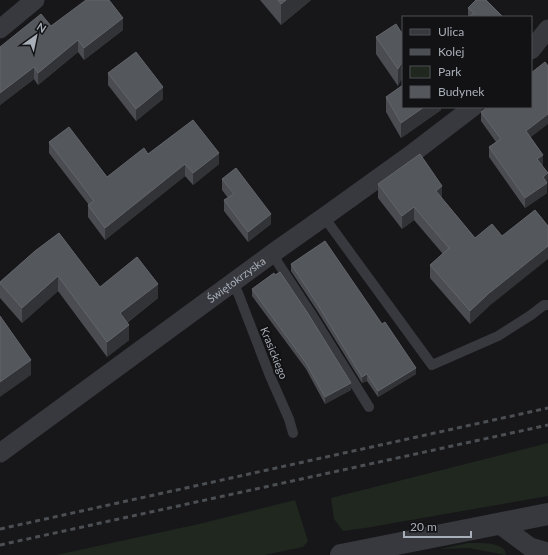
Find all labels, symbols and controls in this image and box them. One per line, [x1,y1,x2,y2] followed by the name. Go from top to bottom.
[16,16,56,56] north arrow
[402,16,532,108] legend
[35,19,49,35] text: N
[438,24,464,39] text: Ulica
[438,44,464,59] text: Kolej
[438,64,462,79] text: Park
[438,84,485,99] text: Budynek
[204,254,268,305] street label: Świętokrzyska
[258,325,291,381] street label: Krasickiego
[404,513,471,539] scale bar
[410,519,437,534] text: 20 m

